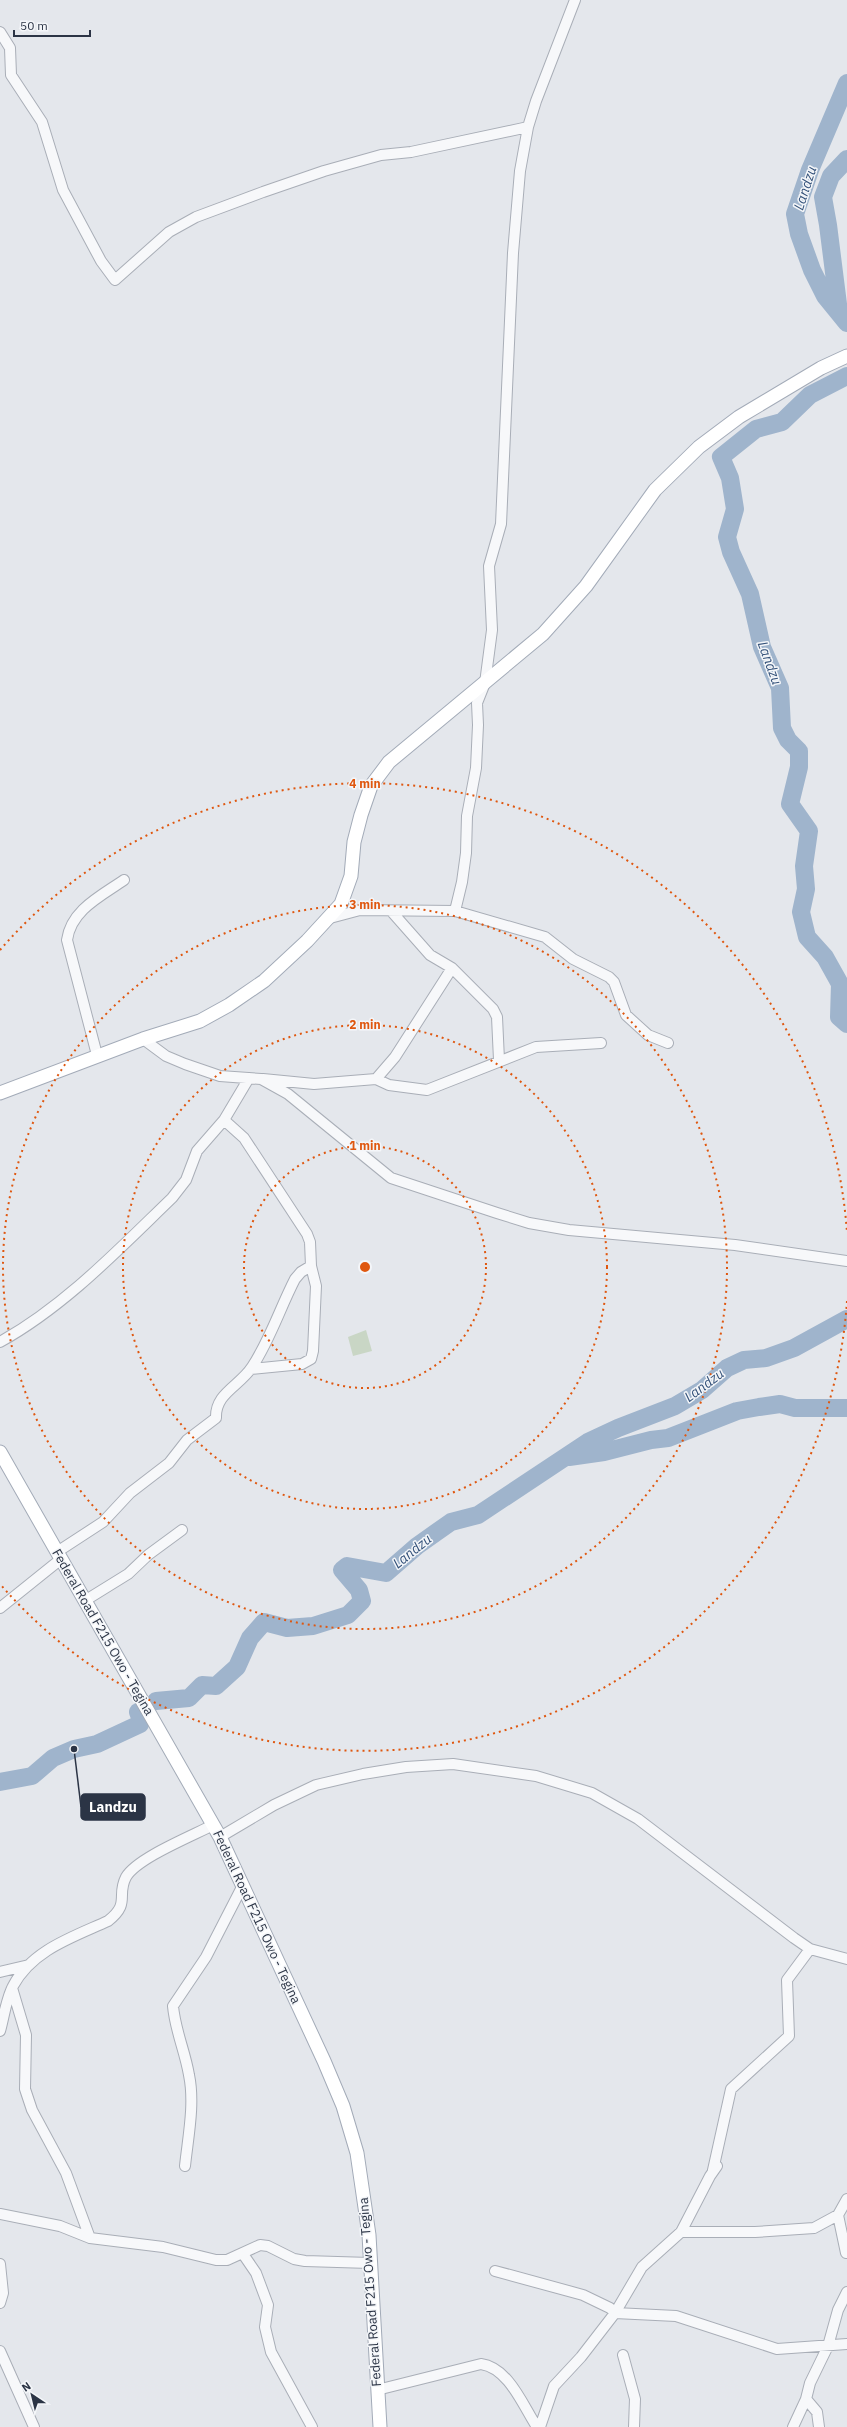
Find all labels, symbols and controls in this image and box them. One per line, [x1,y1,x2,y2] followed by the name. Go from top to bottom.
[14,12,90,38] scale bar
[20,18,48,33] text: 50 m
[789,164,821,212] water label: Landzu
[754,639,786,687] water label: Landzu
[349,776,381,791] text: 4 min
[349,897,381,912] text: 3 min
[349,1017,381,1032] text: 2 min
[349,1138,381,1153] text: 1 min
[358,1260,372,1274] centre of rings
[681,1364,727,1406] water label: Landzu
[389,1530,435,1572] water label: Landzu
[48,1546,158,1718] street label: Federal Road F215 Owo - Tegina
[81,1794,145,1820] callout: Landzu
[89,1798,137,1816] text: Landzu
[209,1827,305,2007] street label: Federal Road F215 Owo - Tegina
[355,2197,385,2387] street label: Federal Road F215 Owo - Tegina
[12,2375,52,2415] north arrow
[19,2379,34,2395] text: N

